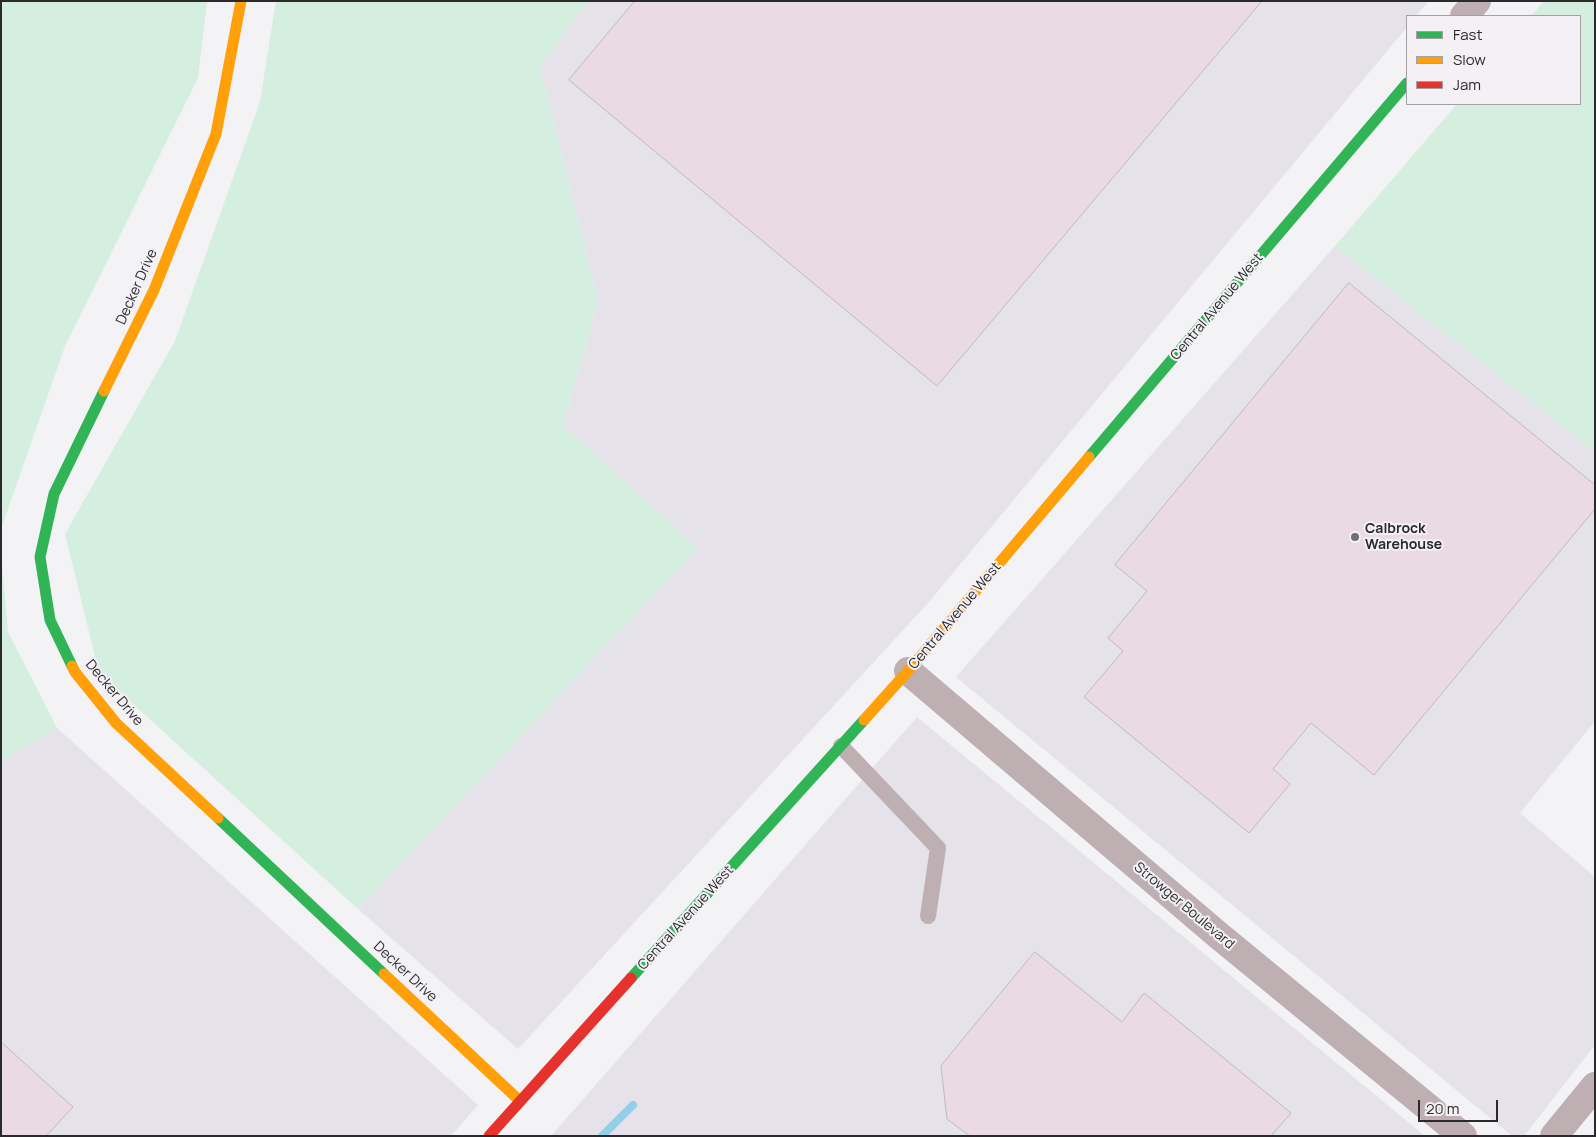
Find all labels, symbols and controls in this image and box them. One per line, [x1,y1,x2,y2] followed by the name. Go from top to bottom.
[1406,15,1581,105] legend
[1453,24,1482,45] text: Fast
[1453,49,1486,70] text: Slow
[1453,74,1481,95] text: Jam
[113,247,161,327] street label: Decker Drive
[1167,250,1267,364] street label: Central Avenue West
[1365,521,1442,554] place label: Calbrock Warehouse
[1349,531,1361,543] marker: Calbrock Warehouse
[905,559,1005,673] street label: Central Avenue West
[82,657,146,729] street label: Decker Drive
[1130,859,1238,953] street label: Strowger Boulevard
[635,862,737,974] street label: Central Avenue West
[370,938,440,1006] street label: Decker Drive
[1421,1090,1501,1122] scale bar
[1426,1098,1459,1119] text: 20 m

